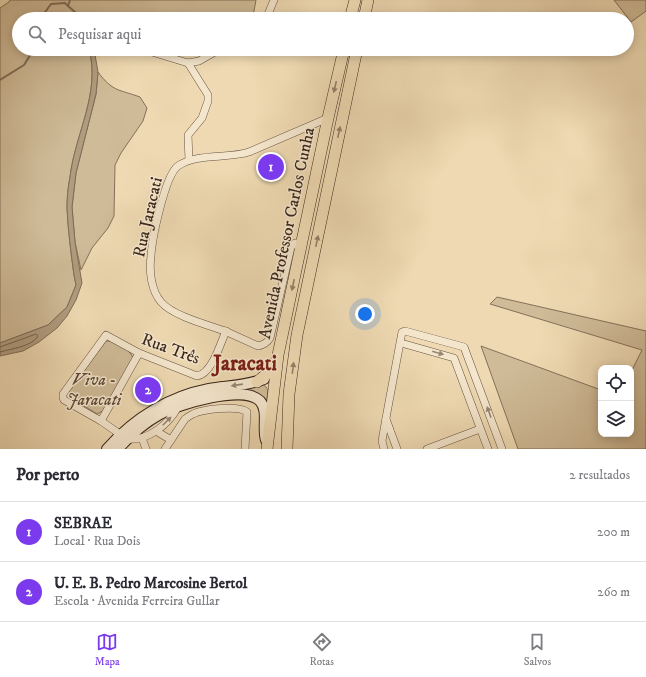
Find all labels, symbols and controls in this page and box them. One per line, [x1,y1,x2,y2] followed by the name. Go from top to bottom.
[12,12,634,56] search box
[26,23,48,45] icon: search
[58,25,141,44] text: Pesquisar aqui
[332,81,338,93] one-way arrow
[254,125,320,341] street label: Avenida Professor Carlos Cunha
[337,126,343,138] one-way arrow
[258,152,284,182] pin: 1
[128,175,168,260] street label: Rua Jaracati
[314,234,320,247] one-way arrow
[289,279,295,291] one-way arrow
[355,304,375,324] your location
[138,328,203,370] street label: Rua Três
[433,350,445,356] one-way arrow
[211,351,277,377] district label: Jaracati
[289,362,296,374] one-way arrow
[598,365,634,437] map controls
[598,365,634,401] button: locate
[67,369,123,411] park label: Viva - Jaracati
[135,375,161,405] pin: 2
[231,382,243,388] one-way arrow
[598,401,634,437] button: layers
[485,406,491,418] one-way arrow
[162,416,172,426] one-way arrow
[16,464,79,486] text: Por perto
[569,467,630,483] text: 2 resultados
[54,514,112,533] text: SEBRAE
[27,524,31,540] text: 1
[597,524,630,540] text: 200 m
[54,533,140,549] text: Local · Rua Dois
[54,574,247,593] text: U. E. B. Pedro Marcosine Bertol
[26,584,32,600] text: 2
[597,584,630,600] text: 260 m
[54,593,220,609] text: Escola · Avenida Ferreira Gullar
[95,631,120,669] tab: Mapa
[309,631,334,669] tab: Rotas
[524,631,551,669] tab: Salvos

